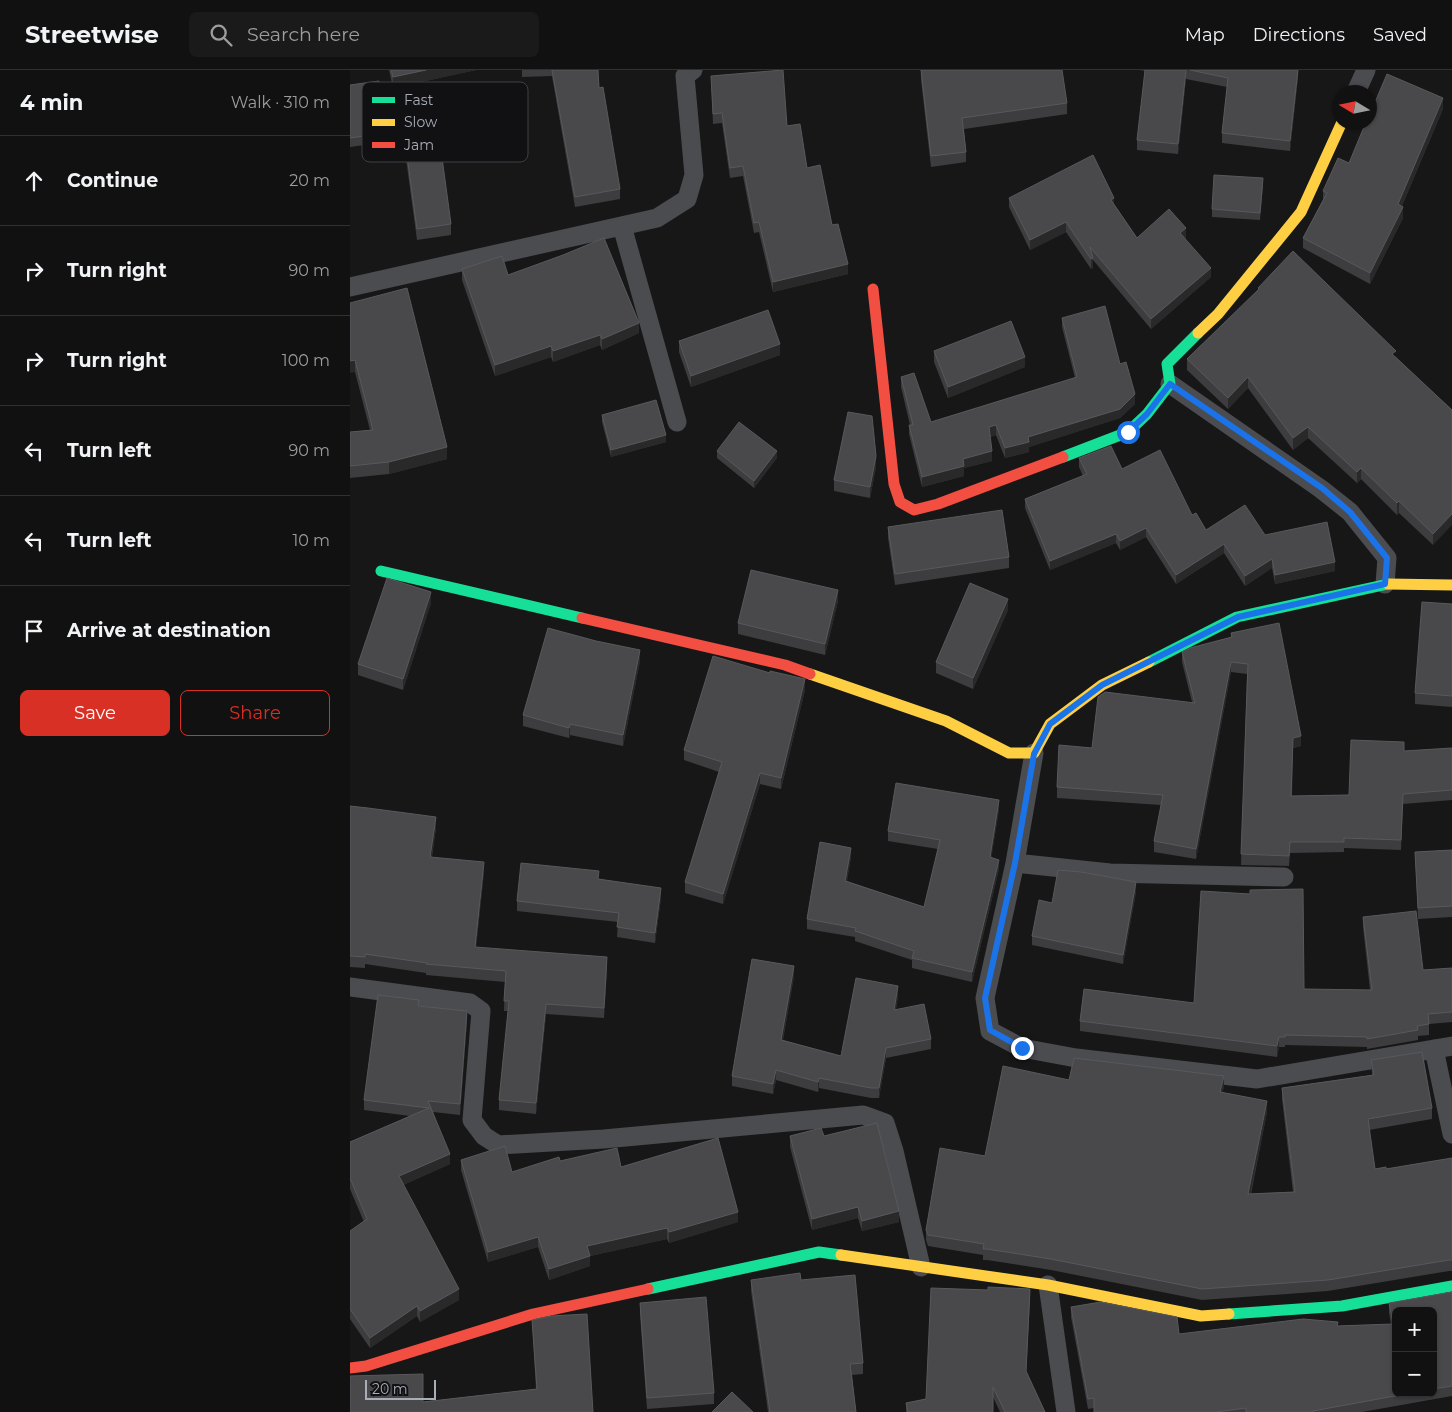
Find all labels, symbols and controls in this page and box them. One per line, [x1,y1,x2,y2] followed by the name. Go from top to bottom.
[189,12,539,57] search box
[25,20,159,49] text: Streetwise
[207,21,235,49] icon: search
[247,23,360,46] text: Search here
[1185,24,1225,46] text: Map
[1253,24,1345,46] text: Directions
[1373,24,1427,46] text: Saved
[362,82,528,162] legend
[1332,85,1377,130] north arrow
[20,90,83,115] text: 4 min
[404,91,434,109] text: Fast
[231,93,330,112] text: Walk · 310 m
[404,113,438,131] text: Slow
[403,136,434,154] text: Jam
[20,167,48,195] icon: ahead
[67,169,158,192] text: Continue
[289,171,330,190] text: 20 m
[20,257,48,285] icon: right
[67,259,167,282] text: Turn right
[288,261,330,280] text: 90 m
[20,347,48,375] icon: right
[67,349,167,372] text: Turn right
[282,351,330,370] text: 100 m
[1117,421,1140,444] route start
[20,437,48,465] icon: left
[67,439,152,462] text: Turn left
[288,441,330,460] text: 90 m
[20,527,48,555] icon: left
[67,529,152,552] text: Turn left
[292,531,330,550] text: 10 m
[20,617,48,645] icon: arrive
[67,619,271,642] text: Arrive at destination
[20,690,170,736] button: Save
[180,690,330,736] button: Share
[1011,1037,1034,1060] route end
[1392,1307,1437,1397] map controls
[1392,1307,1437,1352] button: +
[1392,1352,1437,1397] button: −
[365,1377,436,1400] scale bar
[372,1380,408,1398] text: 20 m

